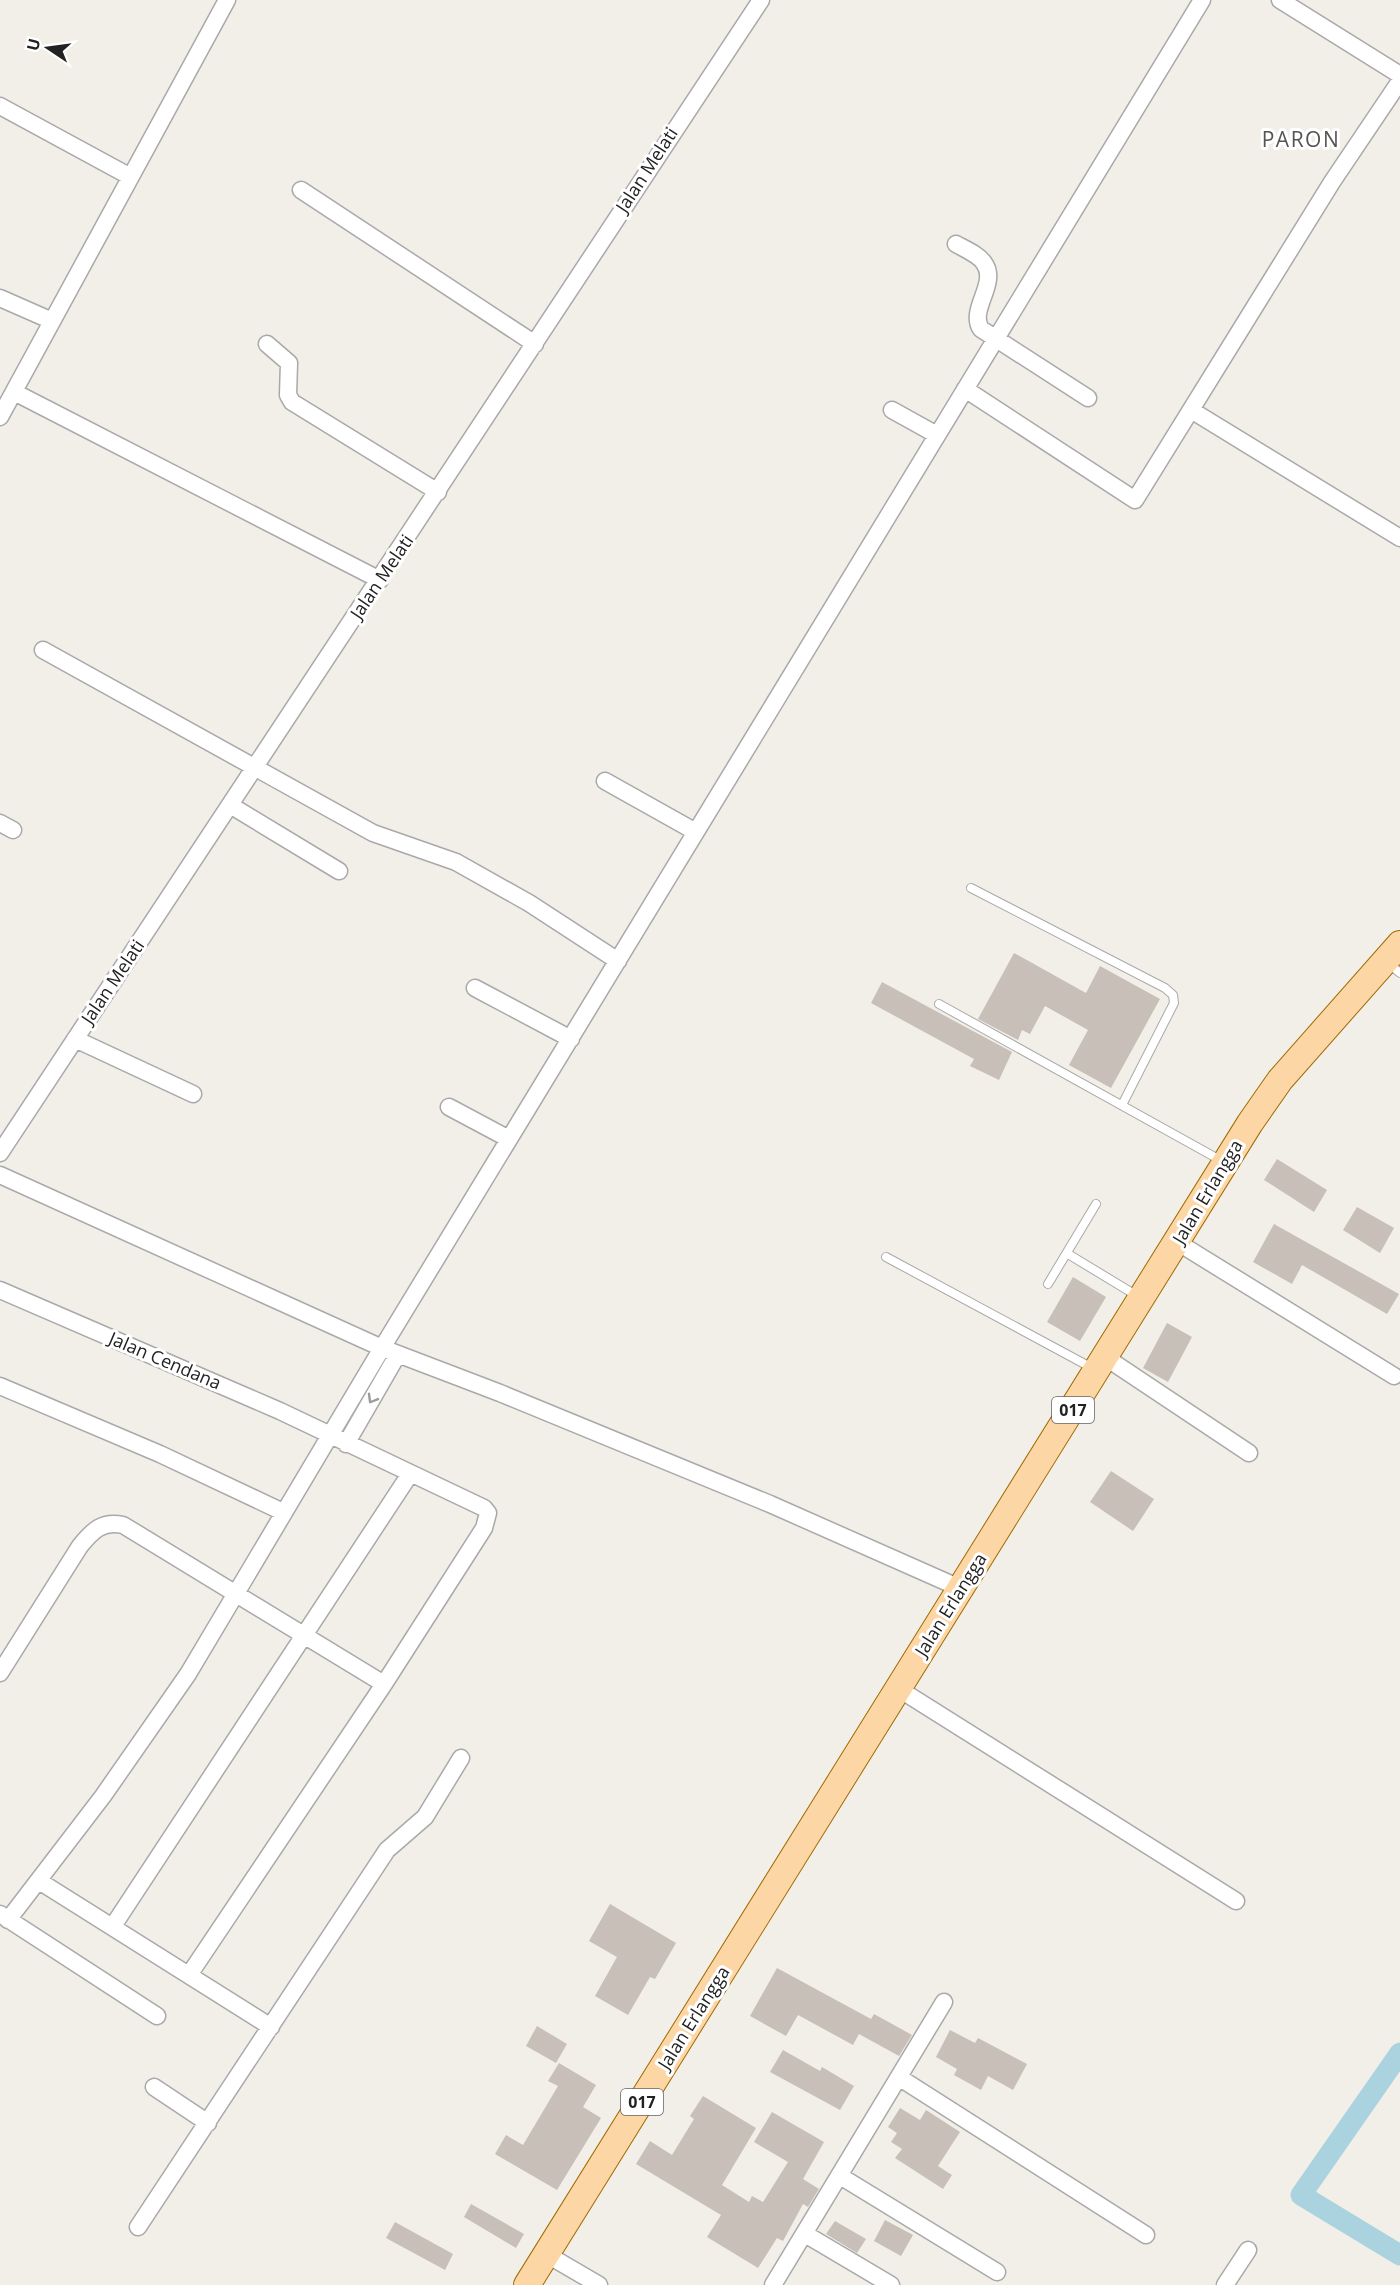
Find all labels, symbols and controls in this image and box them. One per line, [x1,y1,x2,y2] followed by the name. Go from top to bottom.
[18,18,78,78] north arrow
[21,36,45,53] text: U
[609,122,683,218] street label: Jalan Melati
[1262,125,1340,153] district label: PARON
[343,530,418,625] street label: Jalan Melati
[74,935,149,1030] street label: Jalan Melati
[1166,1135,1248,1250] street label: Jalan Erlangga
[104,1325,225,1394] street label: Jalan Cendana
[368,1393,379,1403] one-way arrow
[1052,1397,1094,1423] road number: 017
[908,1548,991,1662] street label: Jalan Erlangga
[651,1961,734,2075] street label: Jalan Erlangga
[621,2089,663,2115] road number: 017

